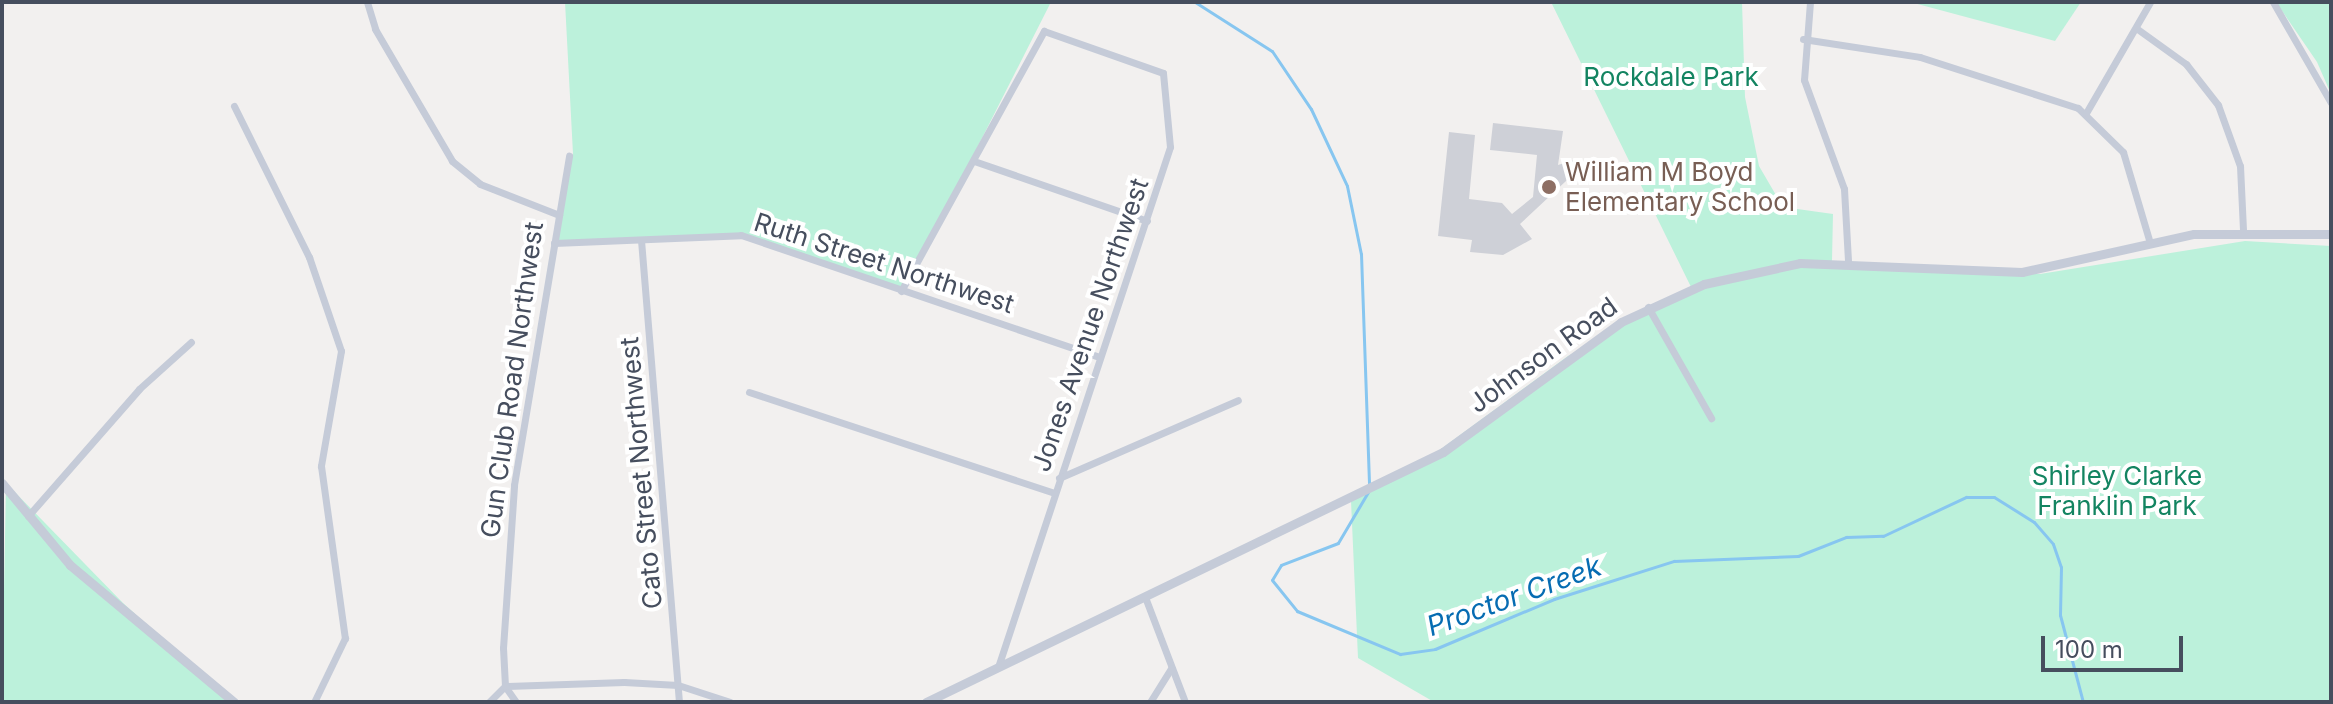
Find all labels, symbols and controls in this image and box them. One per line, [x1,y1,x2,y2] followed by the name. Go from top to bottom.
[1583,61,1759,93] park label: Rockdale Park
[1565,156,1795,218] place label: William M Boyd Elementary School
[1025,174,1155,476] street label: Jones Avenue Northwest
[1540,178,1558,196] marker: William M Boyd Elementary School
[750,206,1018,320] street label: Ruth Street Northwest
[474,220,550,540] street label: Gun Club Road Northwest
[1463,291,1623,419] street label: Johnson Road
[614,336,668,610] street label: Cato Street Northwest
[2032,460,2202,522] park label: Shirley Clarke Franklin Park
[1422,549,1606,643] water label: Proctor Creek
[2045,620,2187,670] scale bar
[2055,635,2123,664] text: 100 m

